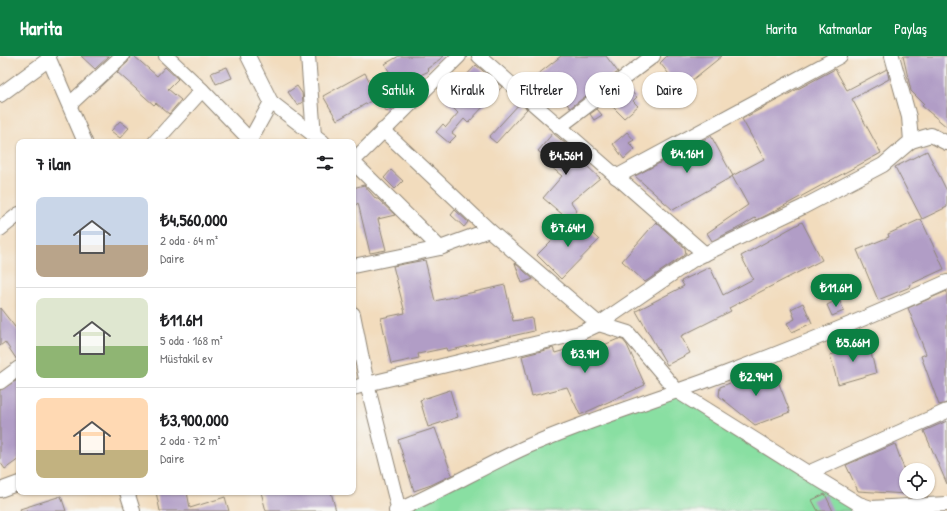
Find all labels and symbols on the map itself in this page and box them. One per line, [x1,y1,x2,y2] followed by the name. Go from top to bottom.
[654,140,720,174] pin: ₺4.16M
[533,142,599,176] pin: ₺4.56M
[535,214,601,248] pin: ₺7.64M
[803,274,869,308] pin: ₺11.6M
[820,329,886,363] pin: ₺5.66M
[557,340,613,374] pin: ₺3.9M
[723,363,789,397] pin: ₺2.94M

